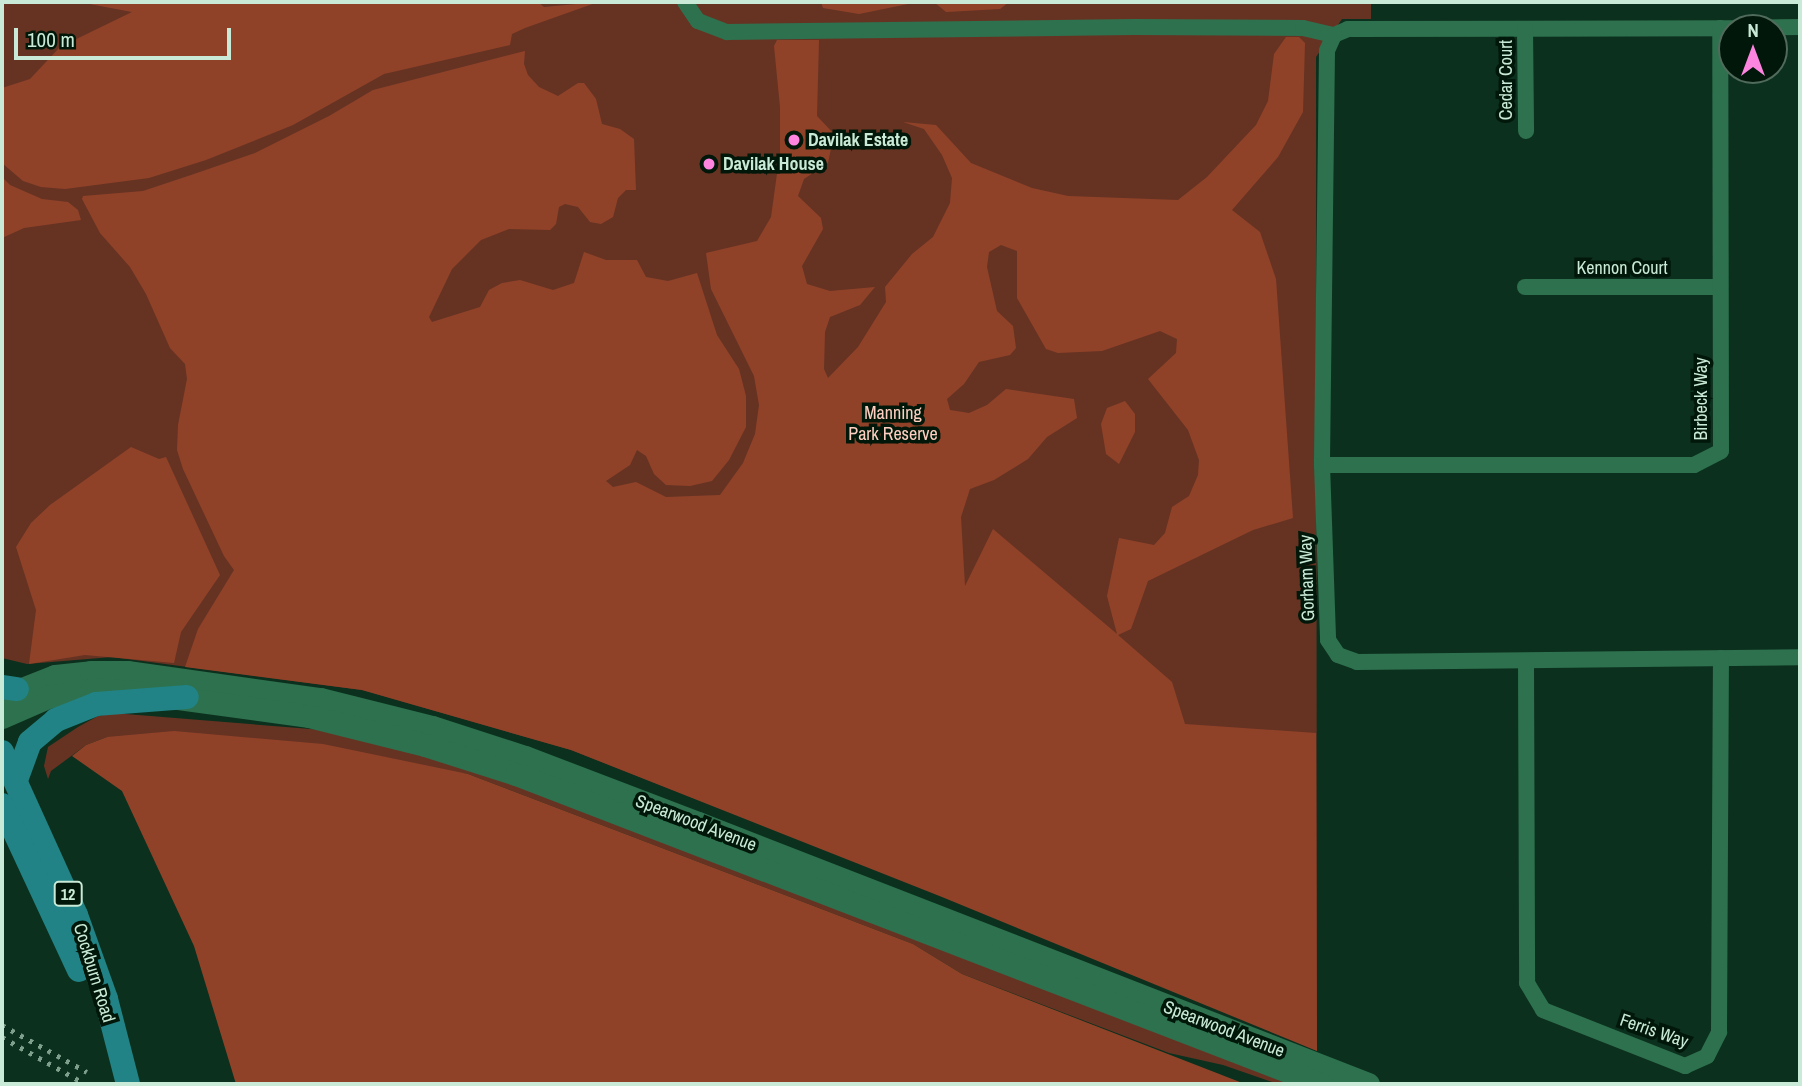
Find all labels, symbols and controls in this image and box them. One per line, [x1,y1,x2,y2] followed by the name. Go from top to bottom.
[18,14,234,58] scale bar
[1718,14,1788,84] north arrow
[1747,17,1759,43] text: N
[27,25,75,54] text: 100 m
[1495,40,1517,120] street label: Cedar Court
[808,129,908,151] place label: Davilak Estate
[786,132,802,148] marker: Davilak Estate
[723,153,824,175] place label: Davilak House
[701,156,717,172] marker: Davilak House
[1576,257,1668,279] street label: Kennon Court
[1690,357,1712,441] street label: Birbeck Way
[848,403,938,446] park label: Manning Park Reserve
[1295,534,1319,622] street label: Gorham Way
[632,790,760,856] street label: Spearwood Avenue
[52,881,84,906] road number: 12
[69,921,119,1025] street label: Cockburn Road
[1160,996,1288,1062] street label: Spearwood Avenue
[1617,1009,1691,1053] street label: Ferris Way

